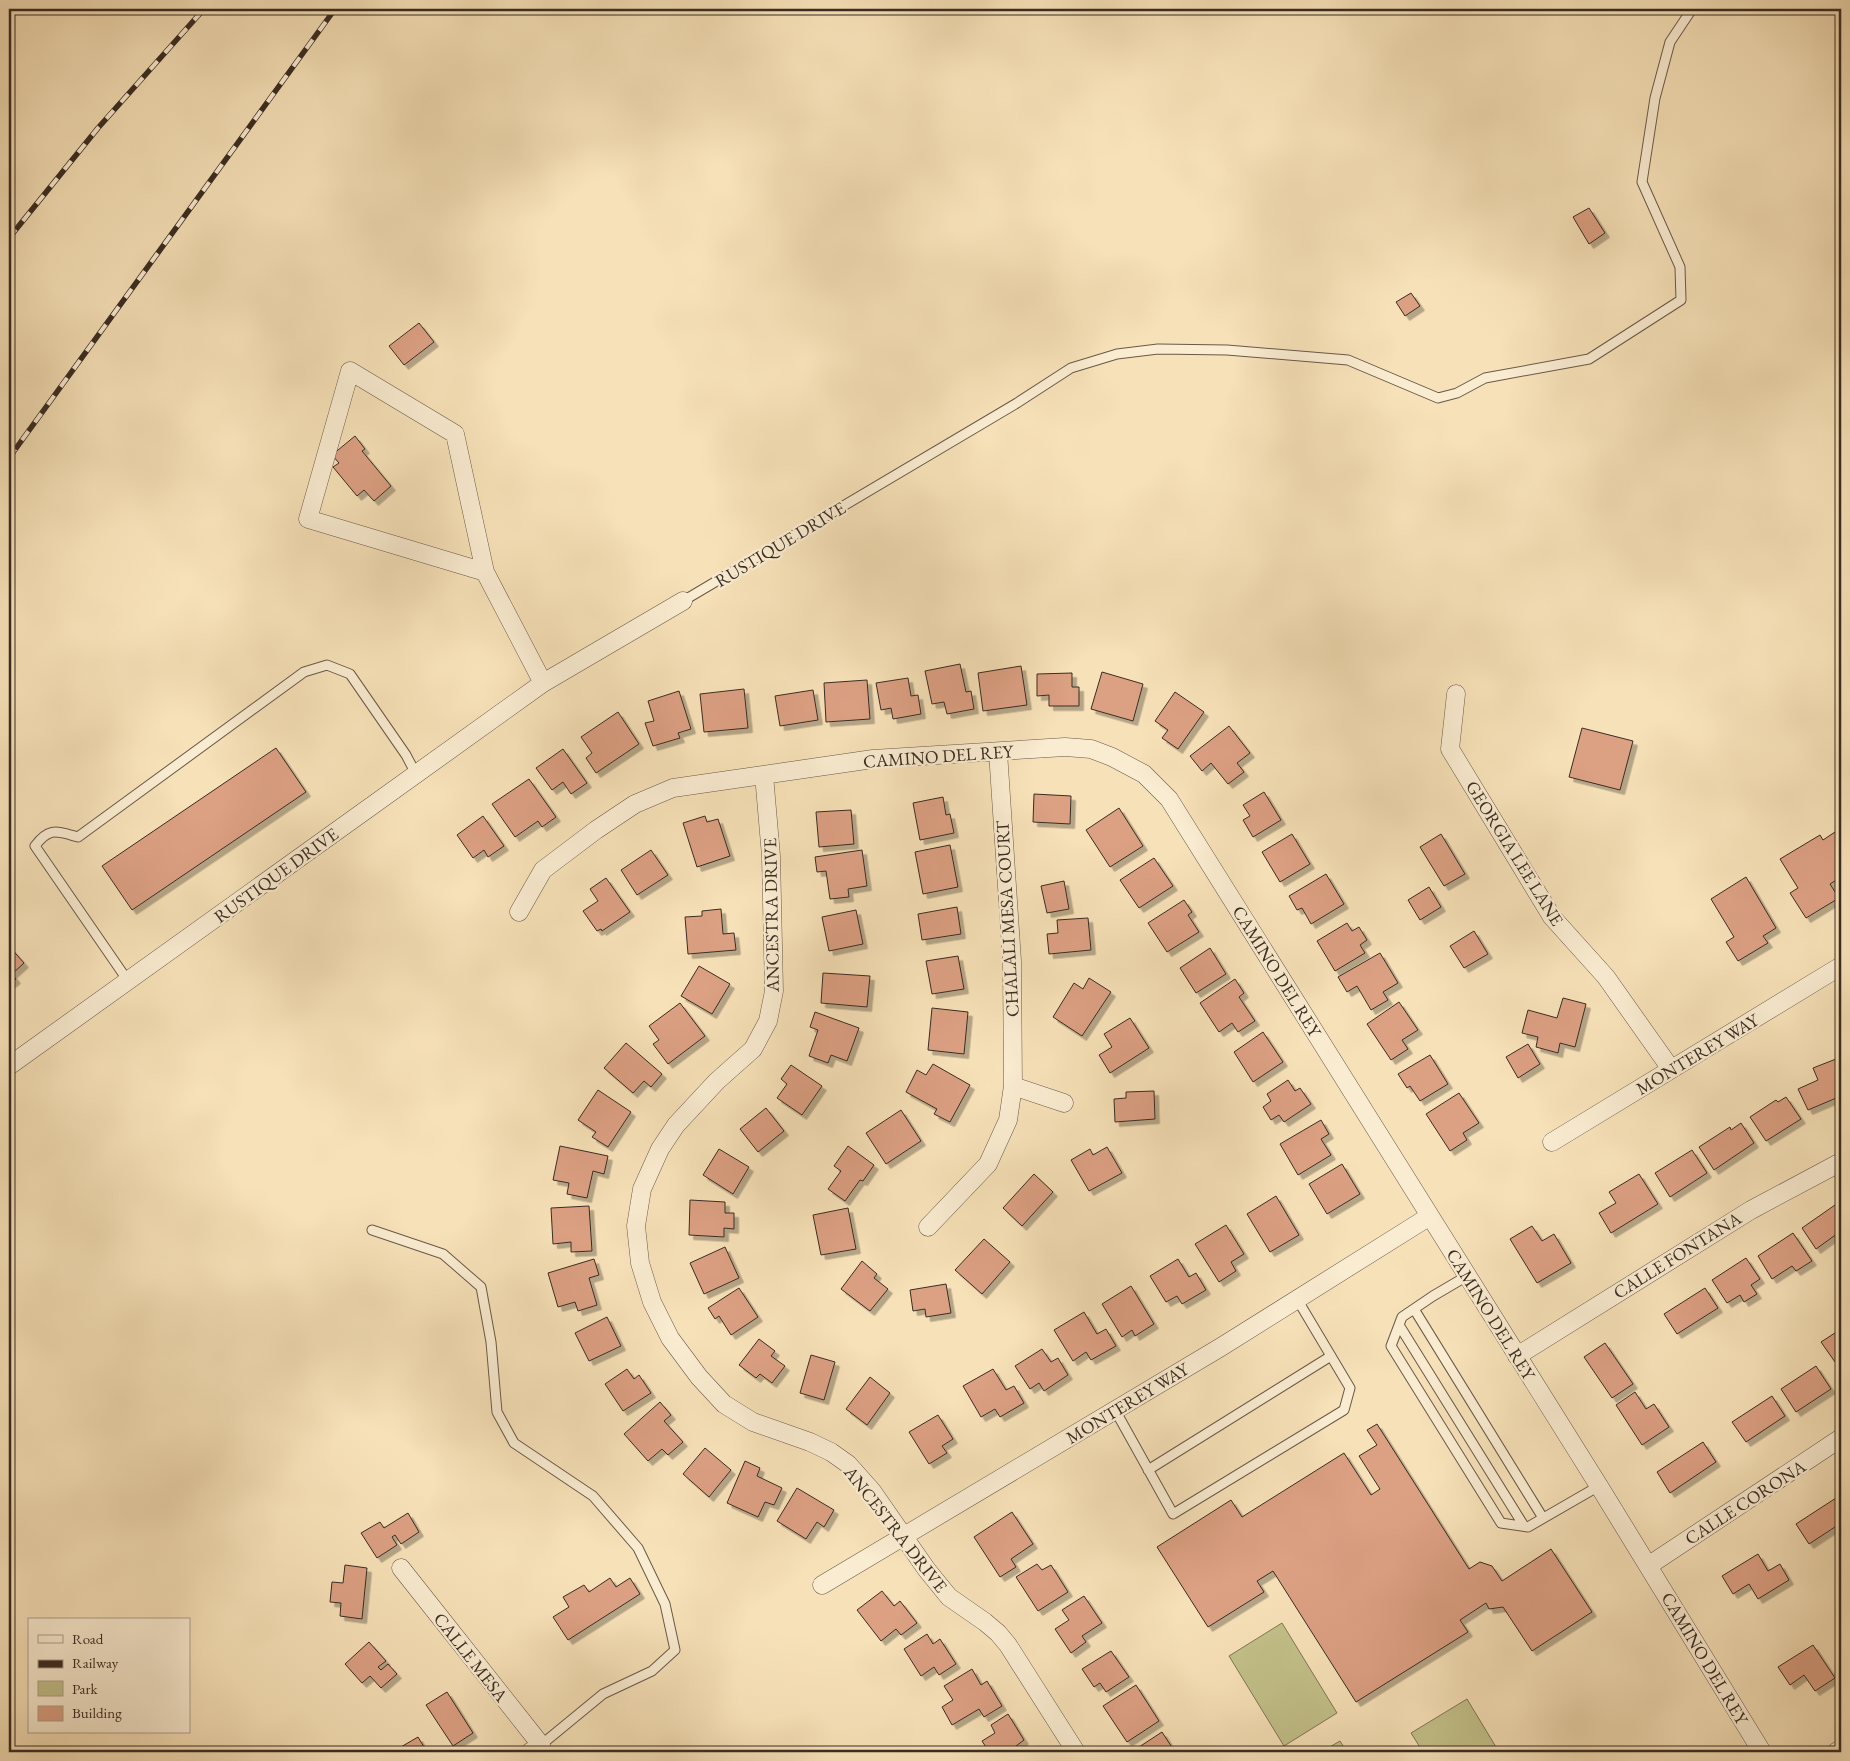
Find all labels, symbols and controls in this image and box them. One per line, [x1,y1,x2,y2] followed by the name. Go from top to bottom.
[711,496,849,592] street label: RUSTIQUE DRIVE
[862,739,1015,773] street label: CAMINO DEL REY
[1461,776,1569,930] street label: GEORGIA LEE LANE
[990,819,1024,1018] street label: CHALALI MESA COURT
[209,822,343,928] street label: RUSTIQUE DRIVE
[758,838,784,993] street label: ANCESTRA DRIVE
[1227,901,1327,1042] street label: CAMINO DEL REY
[1631,1008,1764,1100] street label: MONTEREY WAY
[1609,1206,1746,1304] street label: CALLE FONTANA
[1441,1244,1541,1385] street label: CAMINO DEL REY
[1061,1357,1194,1449] street label: MONTEREY WAY
[1680,1454,1810,1550] street label: CALLE CORONA
[839,1460,953,1597] street label: ANCESTRA DRIVE
[1656,1588,1754,1730] street label: CAMINO DEL REY
[429,1608,513,1707] street label: CALLE MESA
[28,1618,190,1734] legend
[72,1629,104,1648] text: Road
[72,1653,119,1672] text: Railway
[72,1679,99,1698] text: Park
[72,1703,122,1722] text: Building

